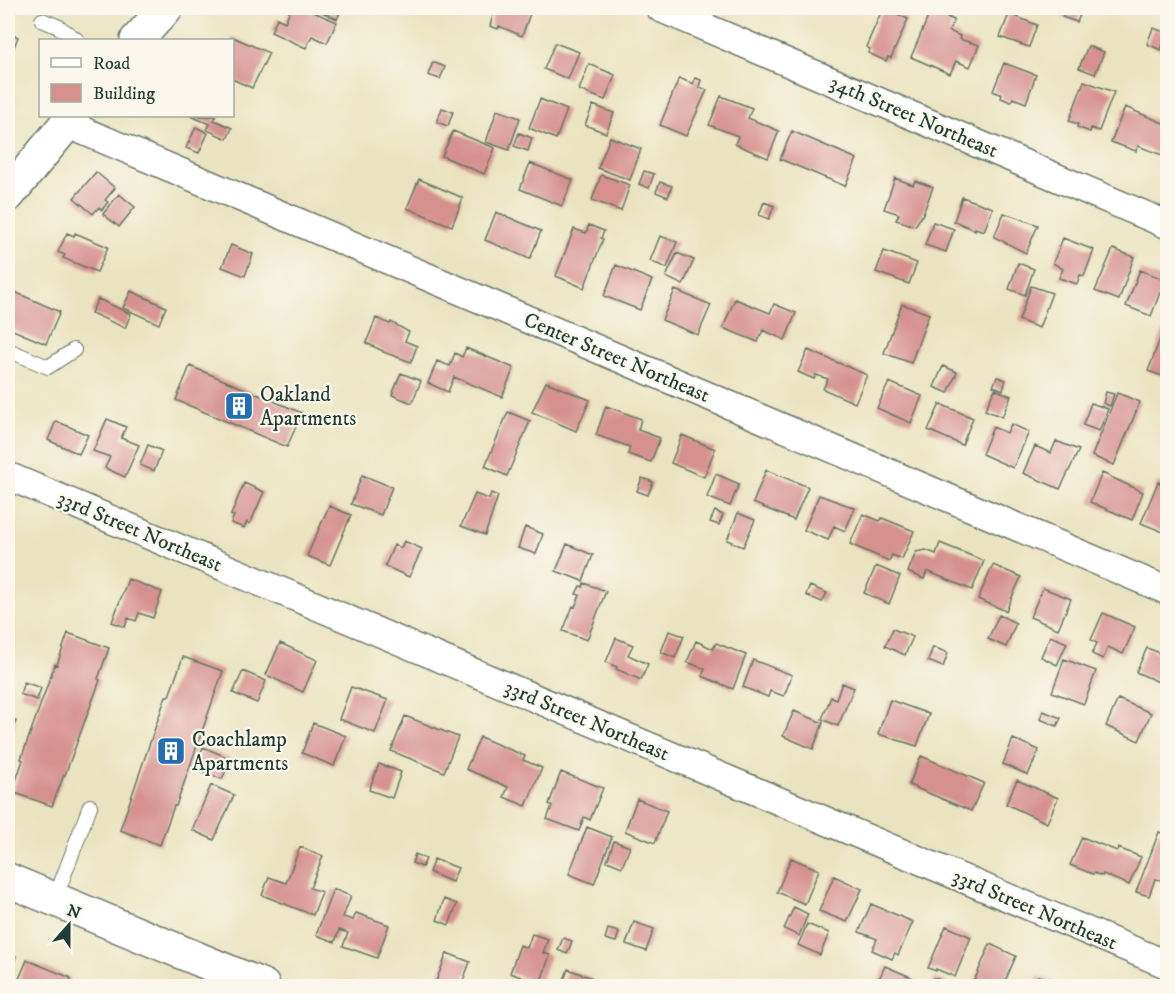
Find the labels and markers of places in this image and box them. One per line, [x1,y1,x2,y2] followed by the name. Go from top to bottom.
[260,382,356,432] place label: Oakland Apartments
[223,390,255,422] building icon: Oakland Apartments
[192,727,288,777] place label: Coachlamp Apartments
[155,735,187,767] building icon: Coachlamp Apartments

